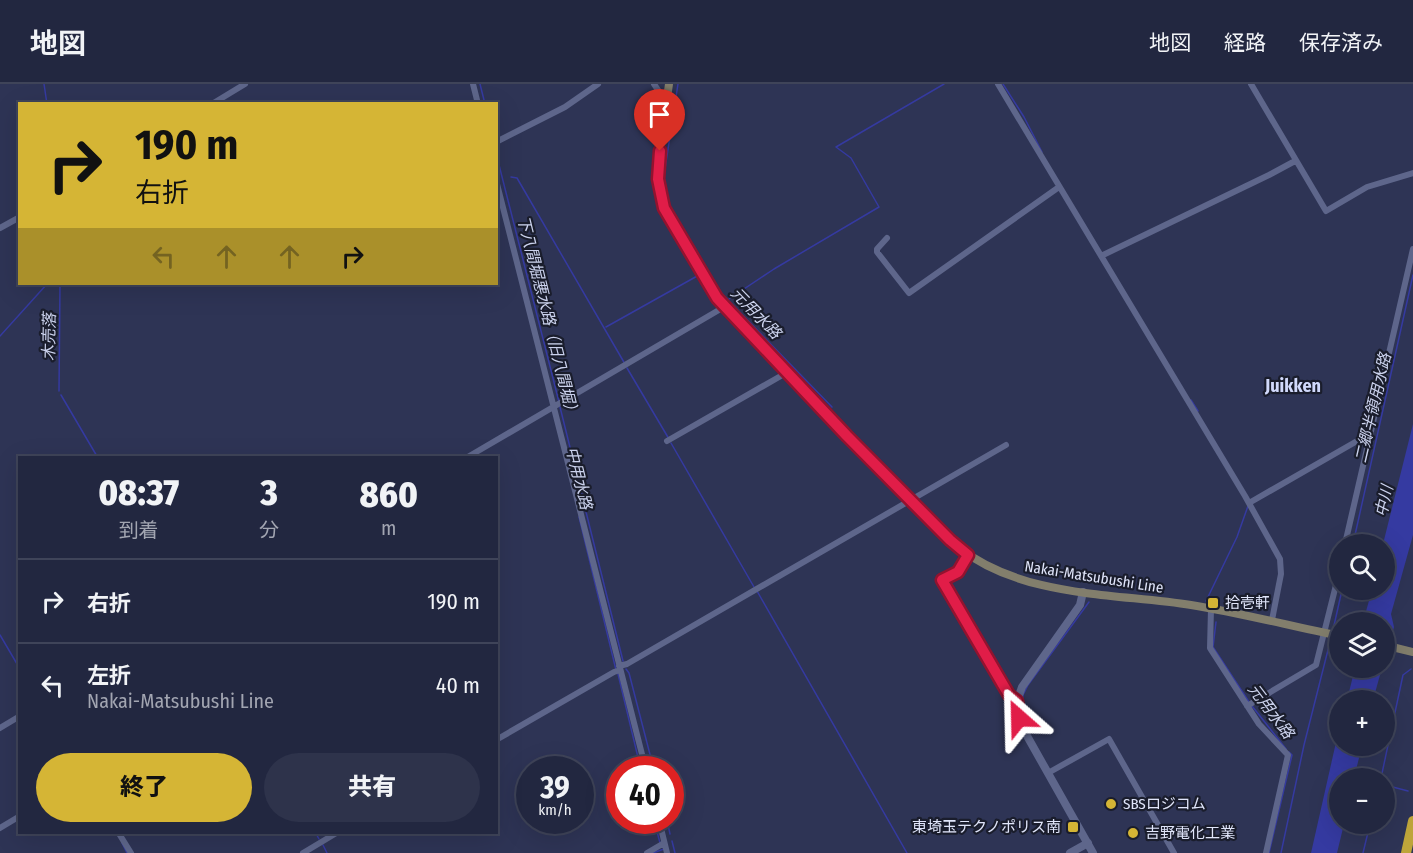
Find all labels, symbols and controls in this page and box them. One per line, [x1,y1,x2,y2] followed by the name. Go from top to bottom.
[30,27,86,60] text: 地図
[1149,30,1191,56] text: 地図
[1224,30,1266,56] text: 経路
[1299,30,1383,56] text: 保存済み
[634,89,685,151] pin
[643,98,676,131] icon: arrive
[135,120,238,170] text: 190 m
[36,126,114,204] icon: right
[135,177,189,209] text: 右折
[514,214,582,420] water label: 下八間堀悪水路（旧八間堀）
[147,240,180,273] icon: left
[210,240,243,273] icon: ahead
[273,240,306,273] icon: ahead
[336,240,369,273] icon: right
[727,283,786,344] water label: 元用水路
[39,310,59,361] water label: 木売落
[1351,349,1395,465] water label: 二郷半領用水路
[1264,375,1321,397] district label: Juikken
[562,445,596,513] water label: 中用水路
[98,471,179,515] text: 08:37
[261,471,278,515] text: 3
[359,473,418,517] text: 860
[1371,481,1397,519] water label: 中川
[381,516,396,540] text: m
[119,518,159,542] text: 到着
[259,518,279,542] text: 分
[1329,534,1395,834] map controls
[1329,534,1395,600] button: search
[1023,557,1165,597] street label: Nakai-Matsubushi Line
[36,585,69,618] icon: right
[427,588,480,615] text: 190 m
[87,590,131,617] text: 右折
[1225,594,1270,612] place label: 拾壱軒
[1206,596,1220,610] marker: 拾壱軒
[1329,612,1395,678] button: layers
[87,662,131,689] text: 左折
[36,669,69,702] icon: left
[436,672,480,699] text: 40 m
[1244,680,1299,744] water label: 元用水路
[987,686,1051,750] position arrow
[87,689,274,713] text: Nakai-Matsubushi Line
[1329,690,1395,756] button: +
[36,753,252,822] button: 終了
[264,753,480,822] button: 共有
[606,756,684,834] speed limit sign: 40
[1329,768,1395,834] button: −
[540,770,570,806] text: 39
[1123,795,1206,813] place label: SBSロジコム
[1104,797,1118,811] marker: SBSロジコム
[538,801,572,819] text: km/h
[912,818,1061,836] place label: 東埼玉テクノポリス南
[1066,820,1080,834] marker: 東埼玉テクノポリス南
[1145,824,1235,842] place label: 吉野電化工業
[1126,826,1140,840] marker: 吉野電化工業

